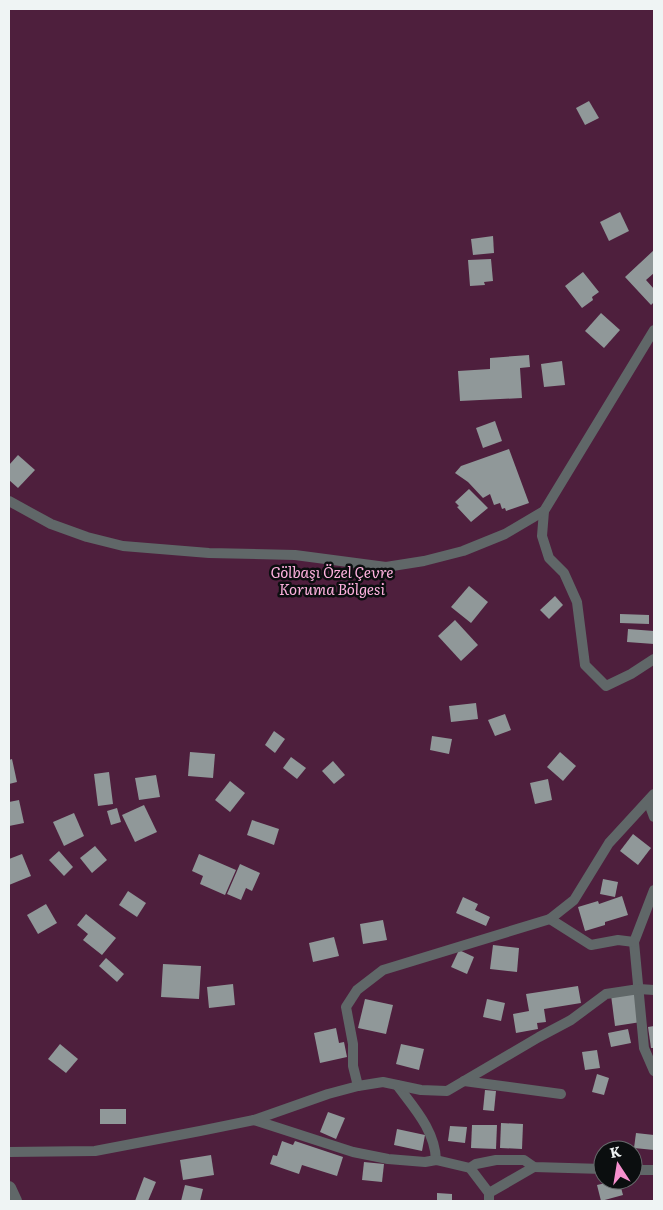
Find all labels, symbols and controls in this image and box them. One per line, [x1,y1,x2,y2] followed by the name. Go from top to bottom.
[271,560,393,600] park label: Gölbaşı Özel Çevre Koruma Bölgesi
[593,1140,643,1190] north arrow
[608,1140,623,1162] text: K

